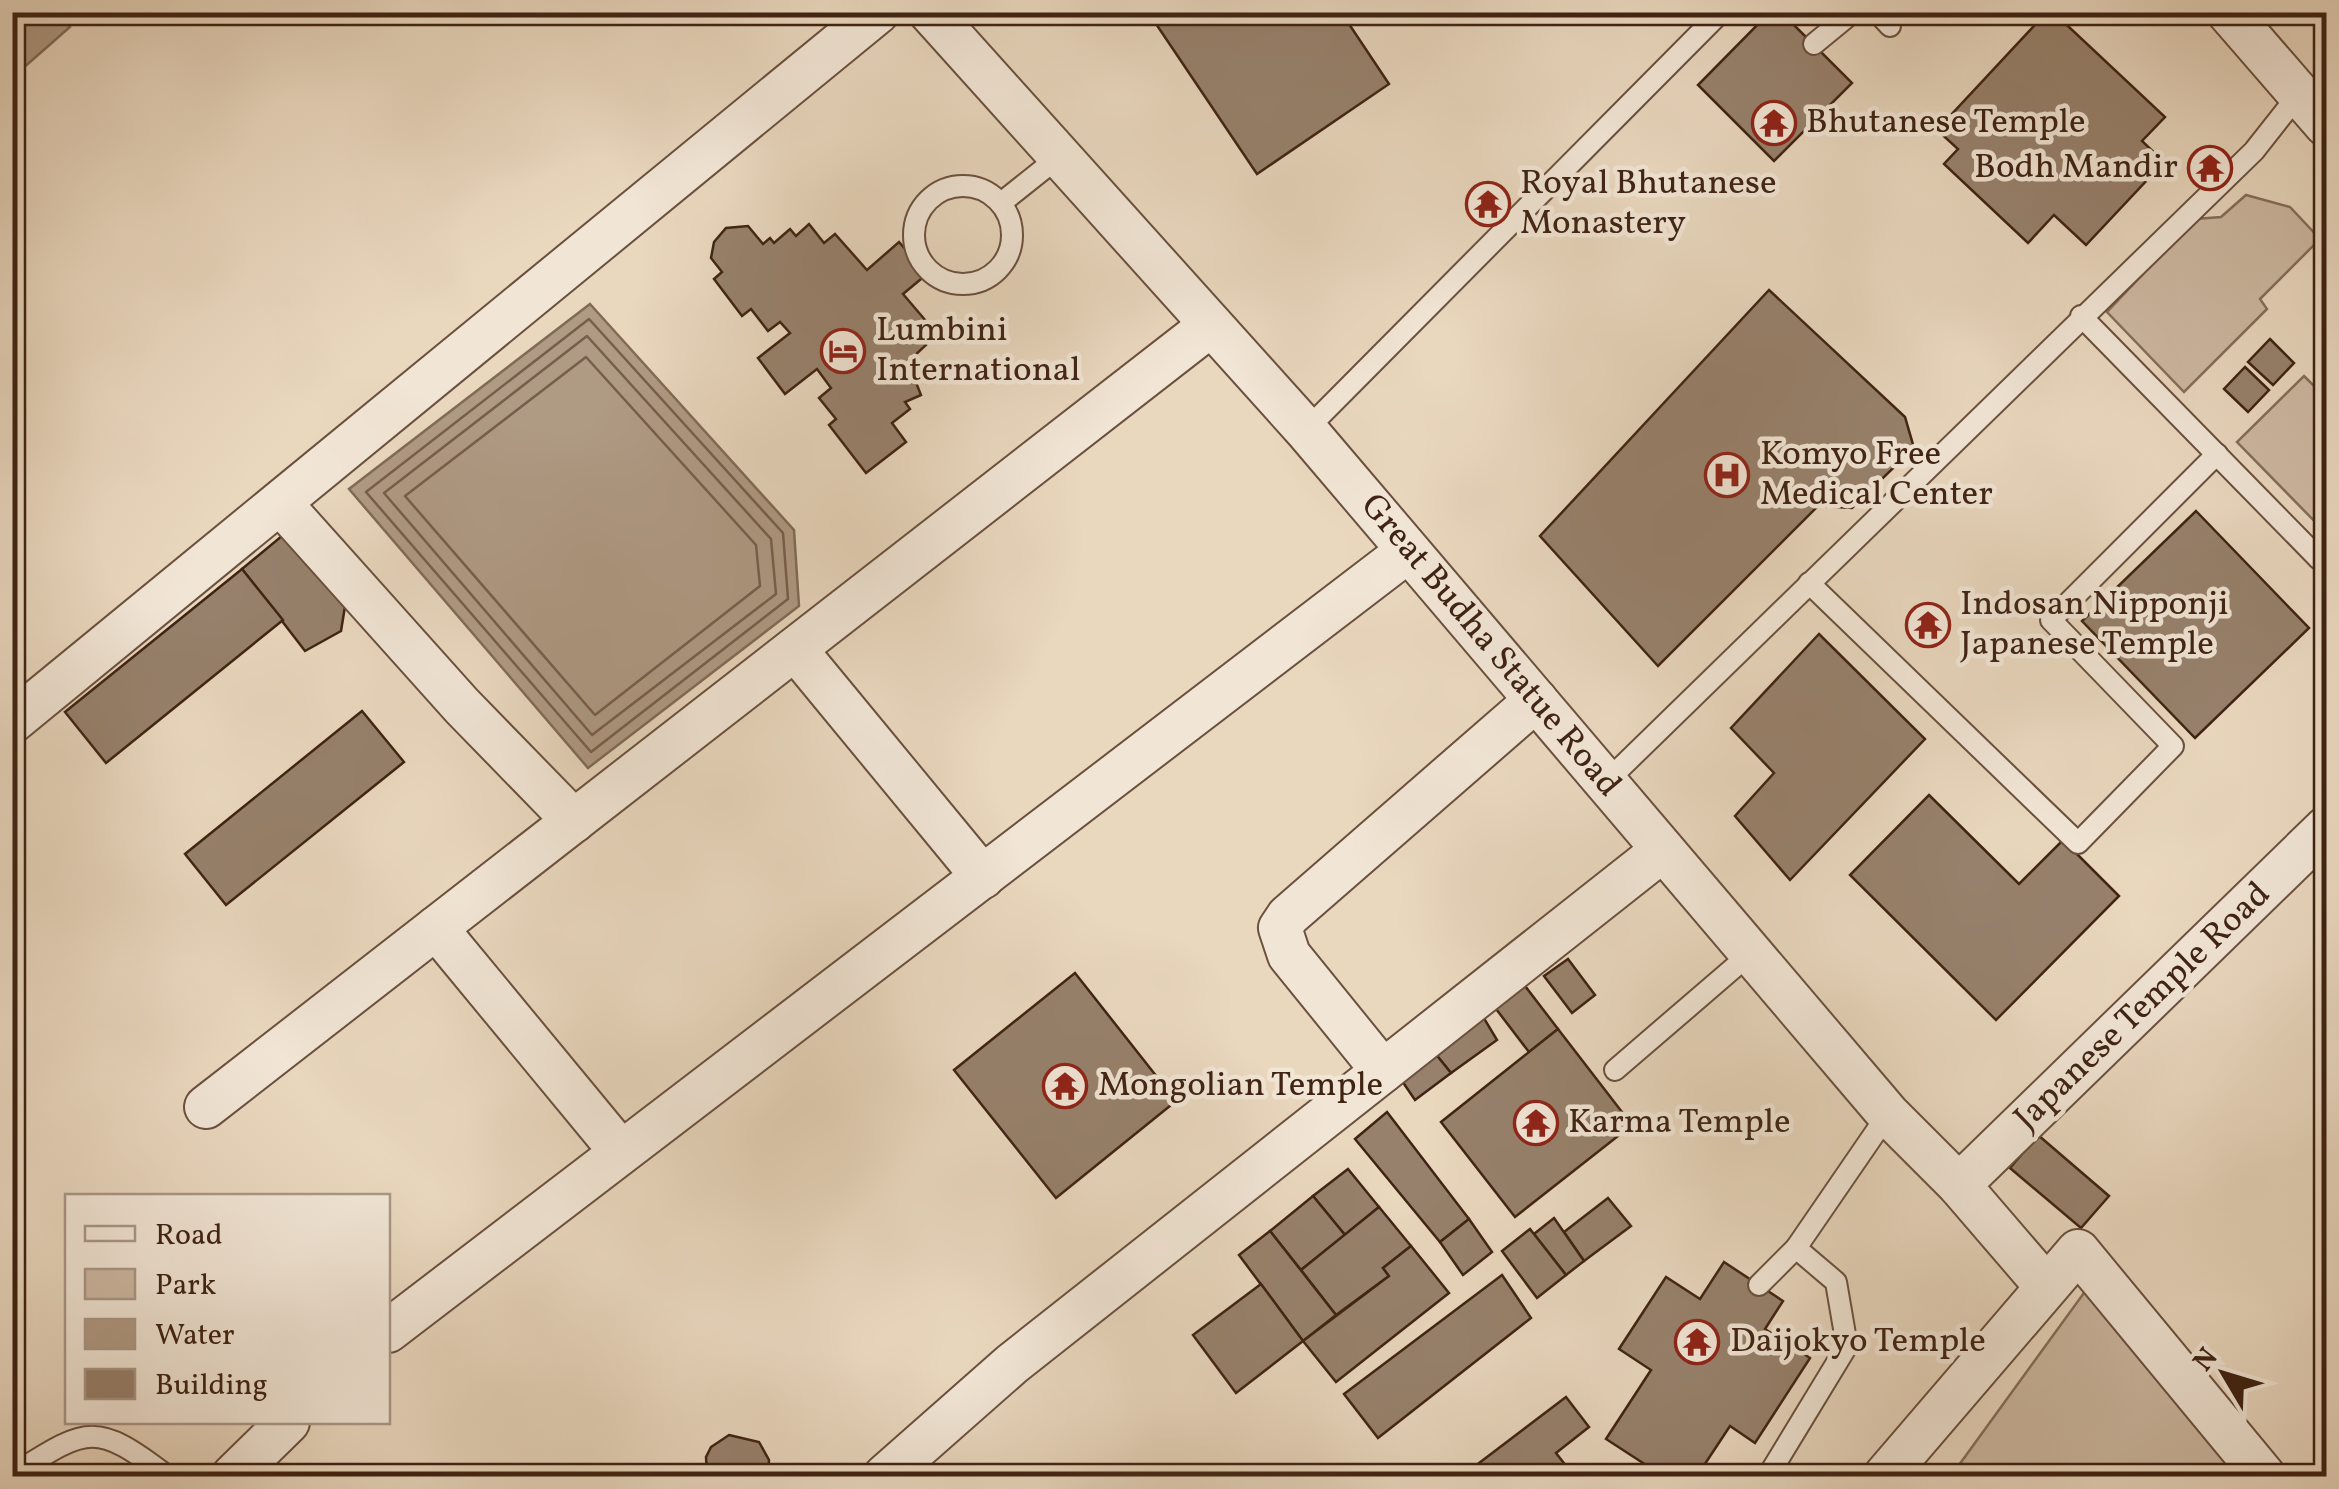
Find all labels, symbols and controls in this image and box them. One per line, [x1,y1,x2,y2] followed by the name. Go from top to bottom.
[1806,99,2085,147] place label: Bhutanese Temple
[1751,100,1797,146] temple icon: Bhutanese Temple
[1974,144,2178,192] place label: Bodh Mandir
[2187,145,2233,191] temple icon: Bodh Mandir
[1520,160,1777,248] place label: Royal Bhutanese Monastery
[1465,181,1511,227] temple icon: Royal Bhutanese Monastery
[876,307,1081,395] place label: Lumbini International
[820,328,866,374] hotel icon: Lumbini International
[1760,431,1993,519] place label: Komyo Free Medical Center
[1704,452,1750,498] hospital icon: Komyo Free Medical Center
[1349,484,1631,808] street label: Great Budha Statue Road
[1960,581,2229,669] place label: Indosan Nipponji Japanese Temple
[1905,602,1951,648] temple icon: Indosan Nipponji Japanese Temple
[2004,872,2282,1142] street label: Japanese Temple Road
[1098,1062,1383,1110] place label: Mongolian Temple
[1042,1063,1088,1109] temple icon: Mongolian Temple
[1568,1099,1791,1147] place label: Karma Temple
[1513,1100,1559,1146] temple icon: Karma Temple
[65,1194,390,1424] legend
[155,1215,223,1257] text: Road
[155,1265,216,1307] text: Park
[155,1315,235,1357] text: Water
[1730,1318,1986,1366] place label: Daijokyo Temple
[1674,1319,1720,1365] temple icon: Daijokyo Temple
[2174,1324,2274,1424] north arrow
[2185,1340,2228,1380] text: N
[155,1365,268,1407] text: Building

